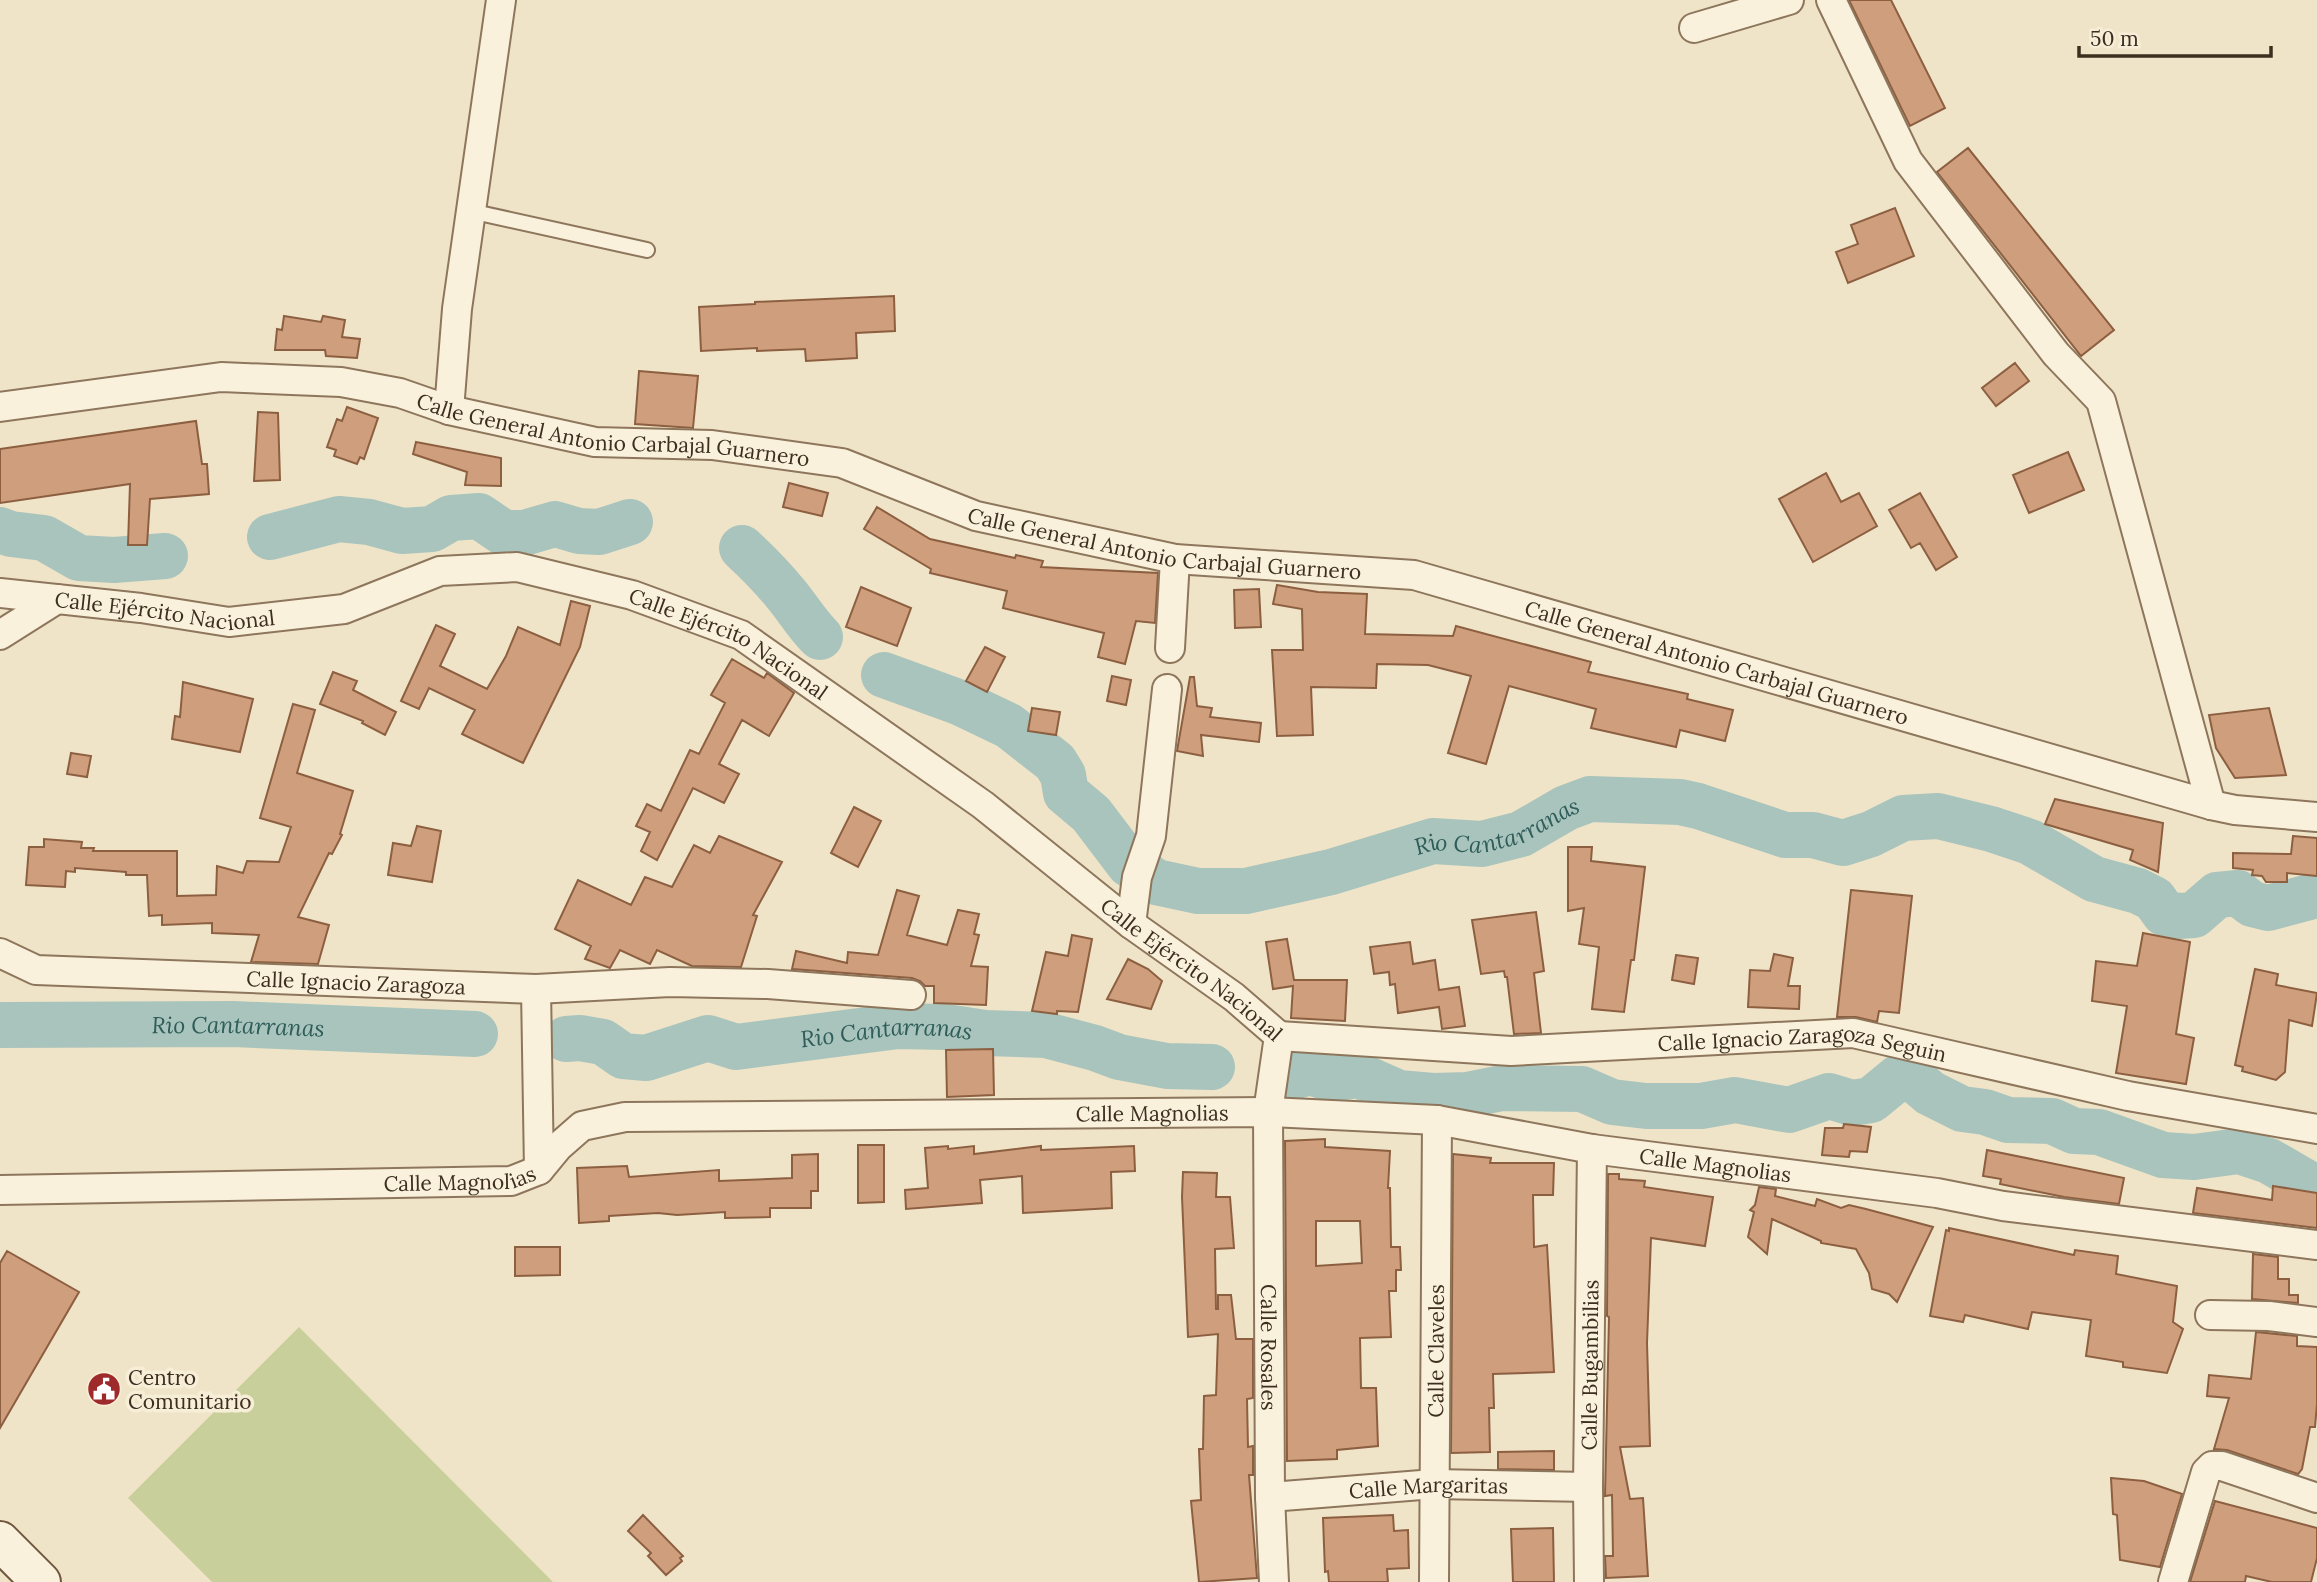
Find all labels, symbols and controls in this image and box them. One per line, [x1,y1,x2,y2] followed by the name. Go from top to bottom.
[2079,14,2272,58] scale bar
[2090,25,2139,52] text: 50 m
[413,386,811,472] street label: Calle General Antonio Carbajal Guarnero
[964,501,1362,585] street label: Calle General Antonio Carbajal Guarnero
[625,582,833,705] street label: Calle Ejército Nacional
[54,585,276,636] street label: Calle Ejército Nacional
[1522,594,1912,731] street label: Calle General Antonio Carbajal Guarnero
[1410,790,1583,860] water label: Rio Cantarranas
[1095,892,1288,1047] street label: Calle Ejército Nacional
[246,964,466,1000] street label: Calle Ignacio Zaragoza
[151,1009,325,1042] water label: Rio Cantarranas
[799,1011,975,1053] water label: Rio Cantarranas
[1657,1019,1950,1068] street label: Calle Ignacio Zaragoza Seguin
[1076,1099,1229,1127] street label: Calle Magnolias
[1638,1142,1793,1188] street label: Calle Magnolias
[383,1159,540,1197] street label: Calle Magnolias
[1575,1279,1604,1451] street label: Calle Bugambilias
[1255,1284,1283,1411] street label: Calle Rosales
[1422,1284,1449,1418] street label: Calle Claveles
[128,1364,252,1415] place label: Centro Comunitario
[85,1370,123,1408] public building icon: Centro Comunitario
[1348,1470,1509,1504] street label: Calle Margaritas

